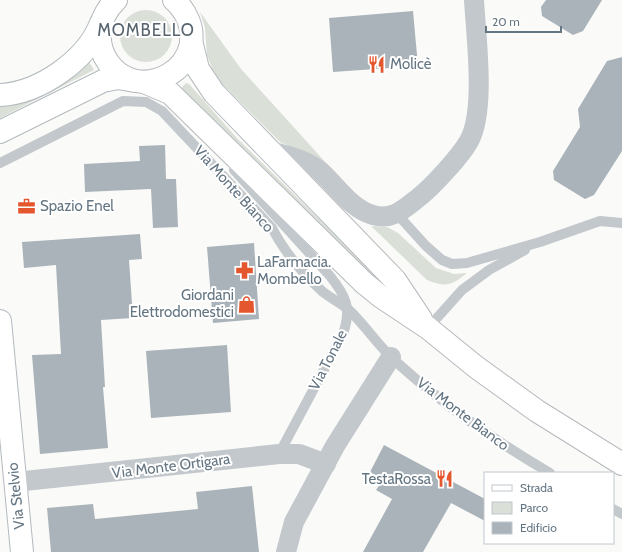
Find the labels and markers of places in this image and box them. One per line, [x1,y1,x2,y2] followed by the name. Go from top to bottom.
[367,54,387,74] restaurant icon: Molicè
[390,55,432,73] place label: Molicè
[17,196,37,216] office icon: Spazio Enel
[40,197,114,215] place label: Spazio Enel
[257,253,331,288] place label: LaFarmacia. Mombello
[234,261,254,281] pharmacy icon: LaFarmacia. Mombello
[130,286,234,321] place label: Giordani Elettrodomestici
[237,294,257,314] shop icon: Giordani Elettrodomestici
[434,469,454,489] restaurant icon: TestaRossa
[362,470,432,488] place label: TestaRossa

